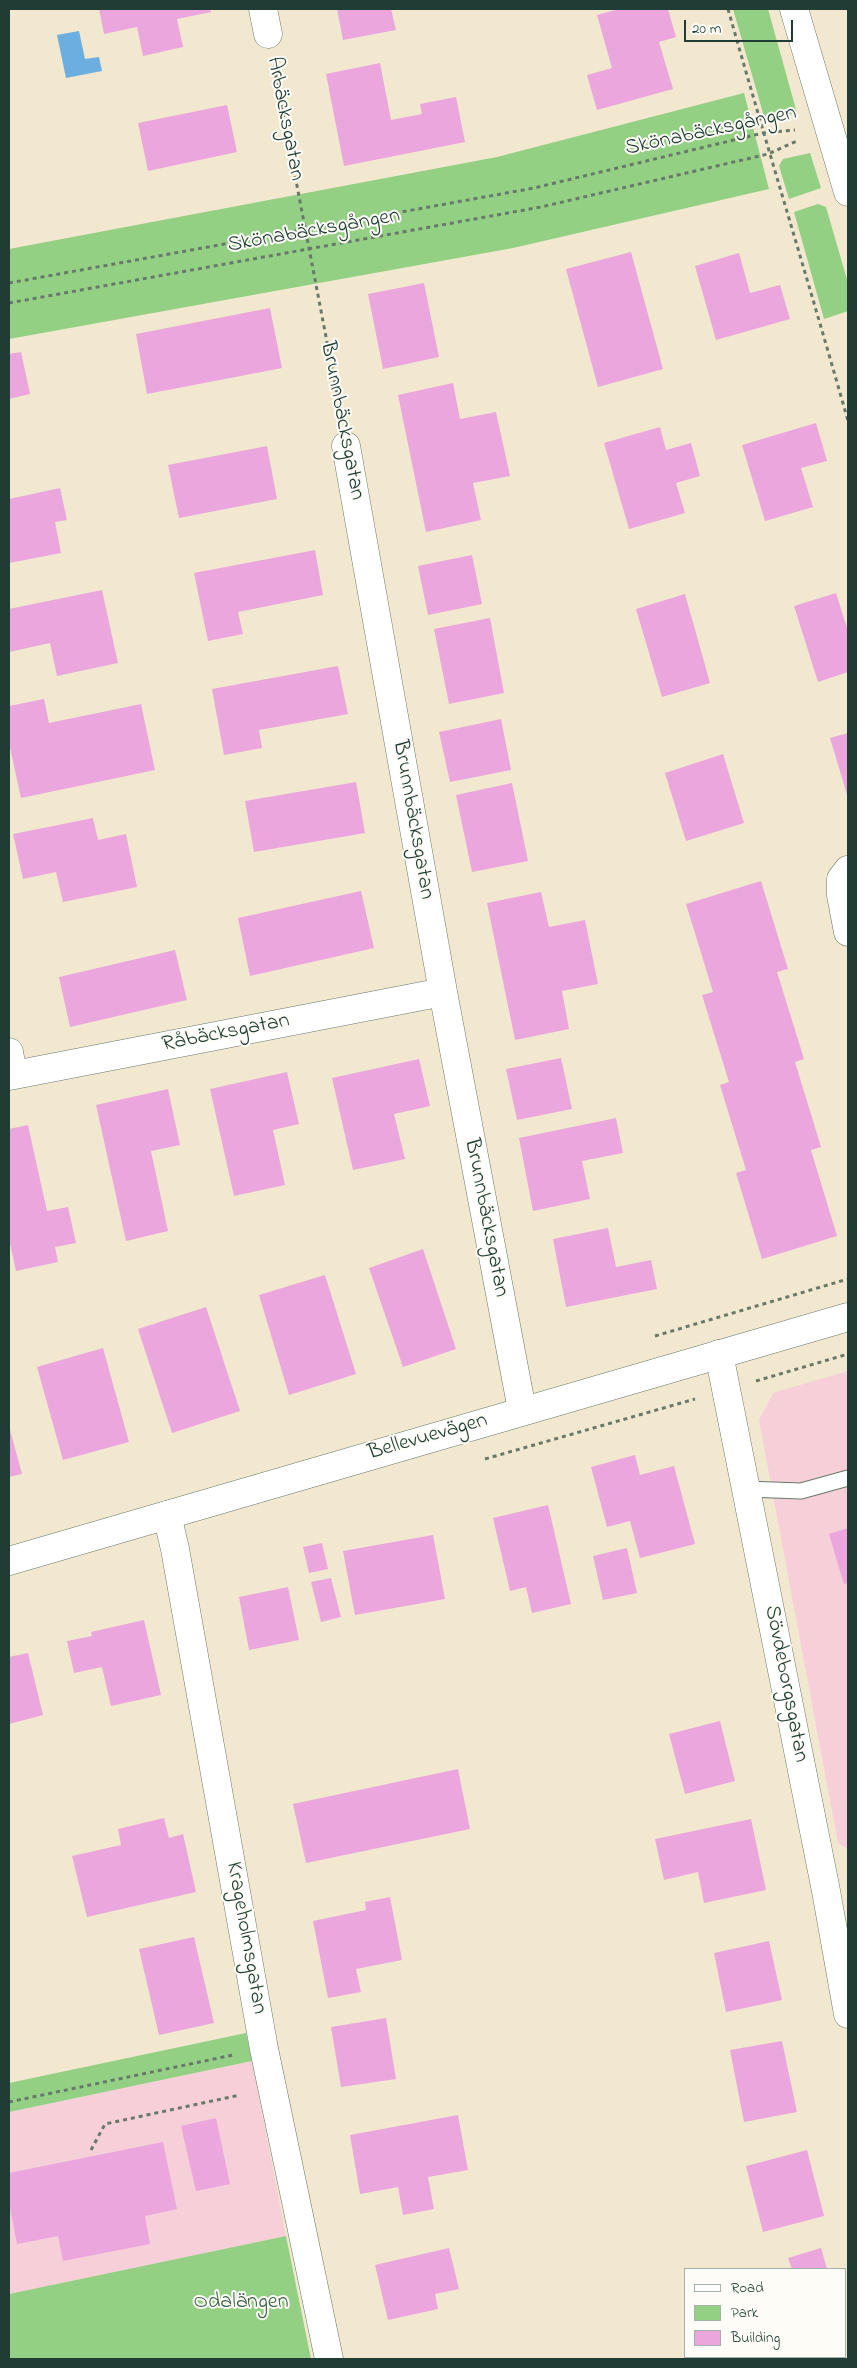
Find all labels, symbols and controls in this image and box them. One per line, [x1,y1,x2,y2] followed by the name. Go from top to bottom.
[687,10,796,42] scale bar
[692,18,721,40] text: 20 m
[259,55,309,183] street label: Arbäcksgatan
[623,101,799,163] street label: Skönabäcksgången
[226,204,402,260] street label: Skönabäcksgången
[313,339,369,503] street label: Brunnbäcksgatan
[385,738,439,902] street label: Brunnbäcksgatan
[160,1009,292,1059] street label: Råbäcksgatan
[457,1136,513,1300] street label: Brunnbäcksgatan
[365,1408,491,1468] street label: Bellevuevägen
[757,1603,813,1765] street label: Sövdeborgsgatan
[219,1860,271,2016] street label: Krageholmsgatan
[684,2268,847,2358] legend
[731,2277,764,2299] text: Road
[194,2290,288,2316] park label: Odalängen
[731,2302,758,2324] text: Park
[731,2327,780,2349] text: Building

